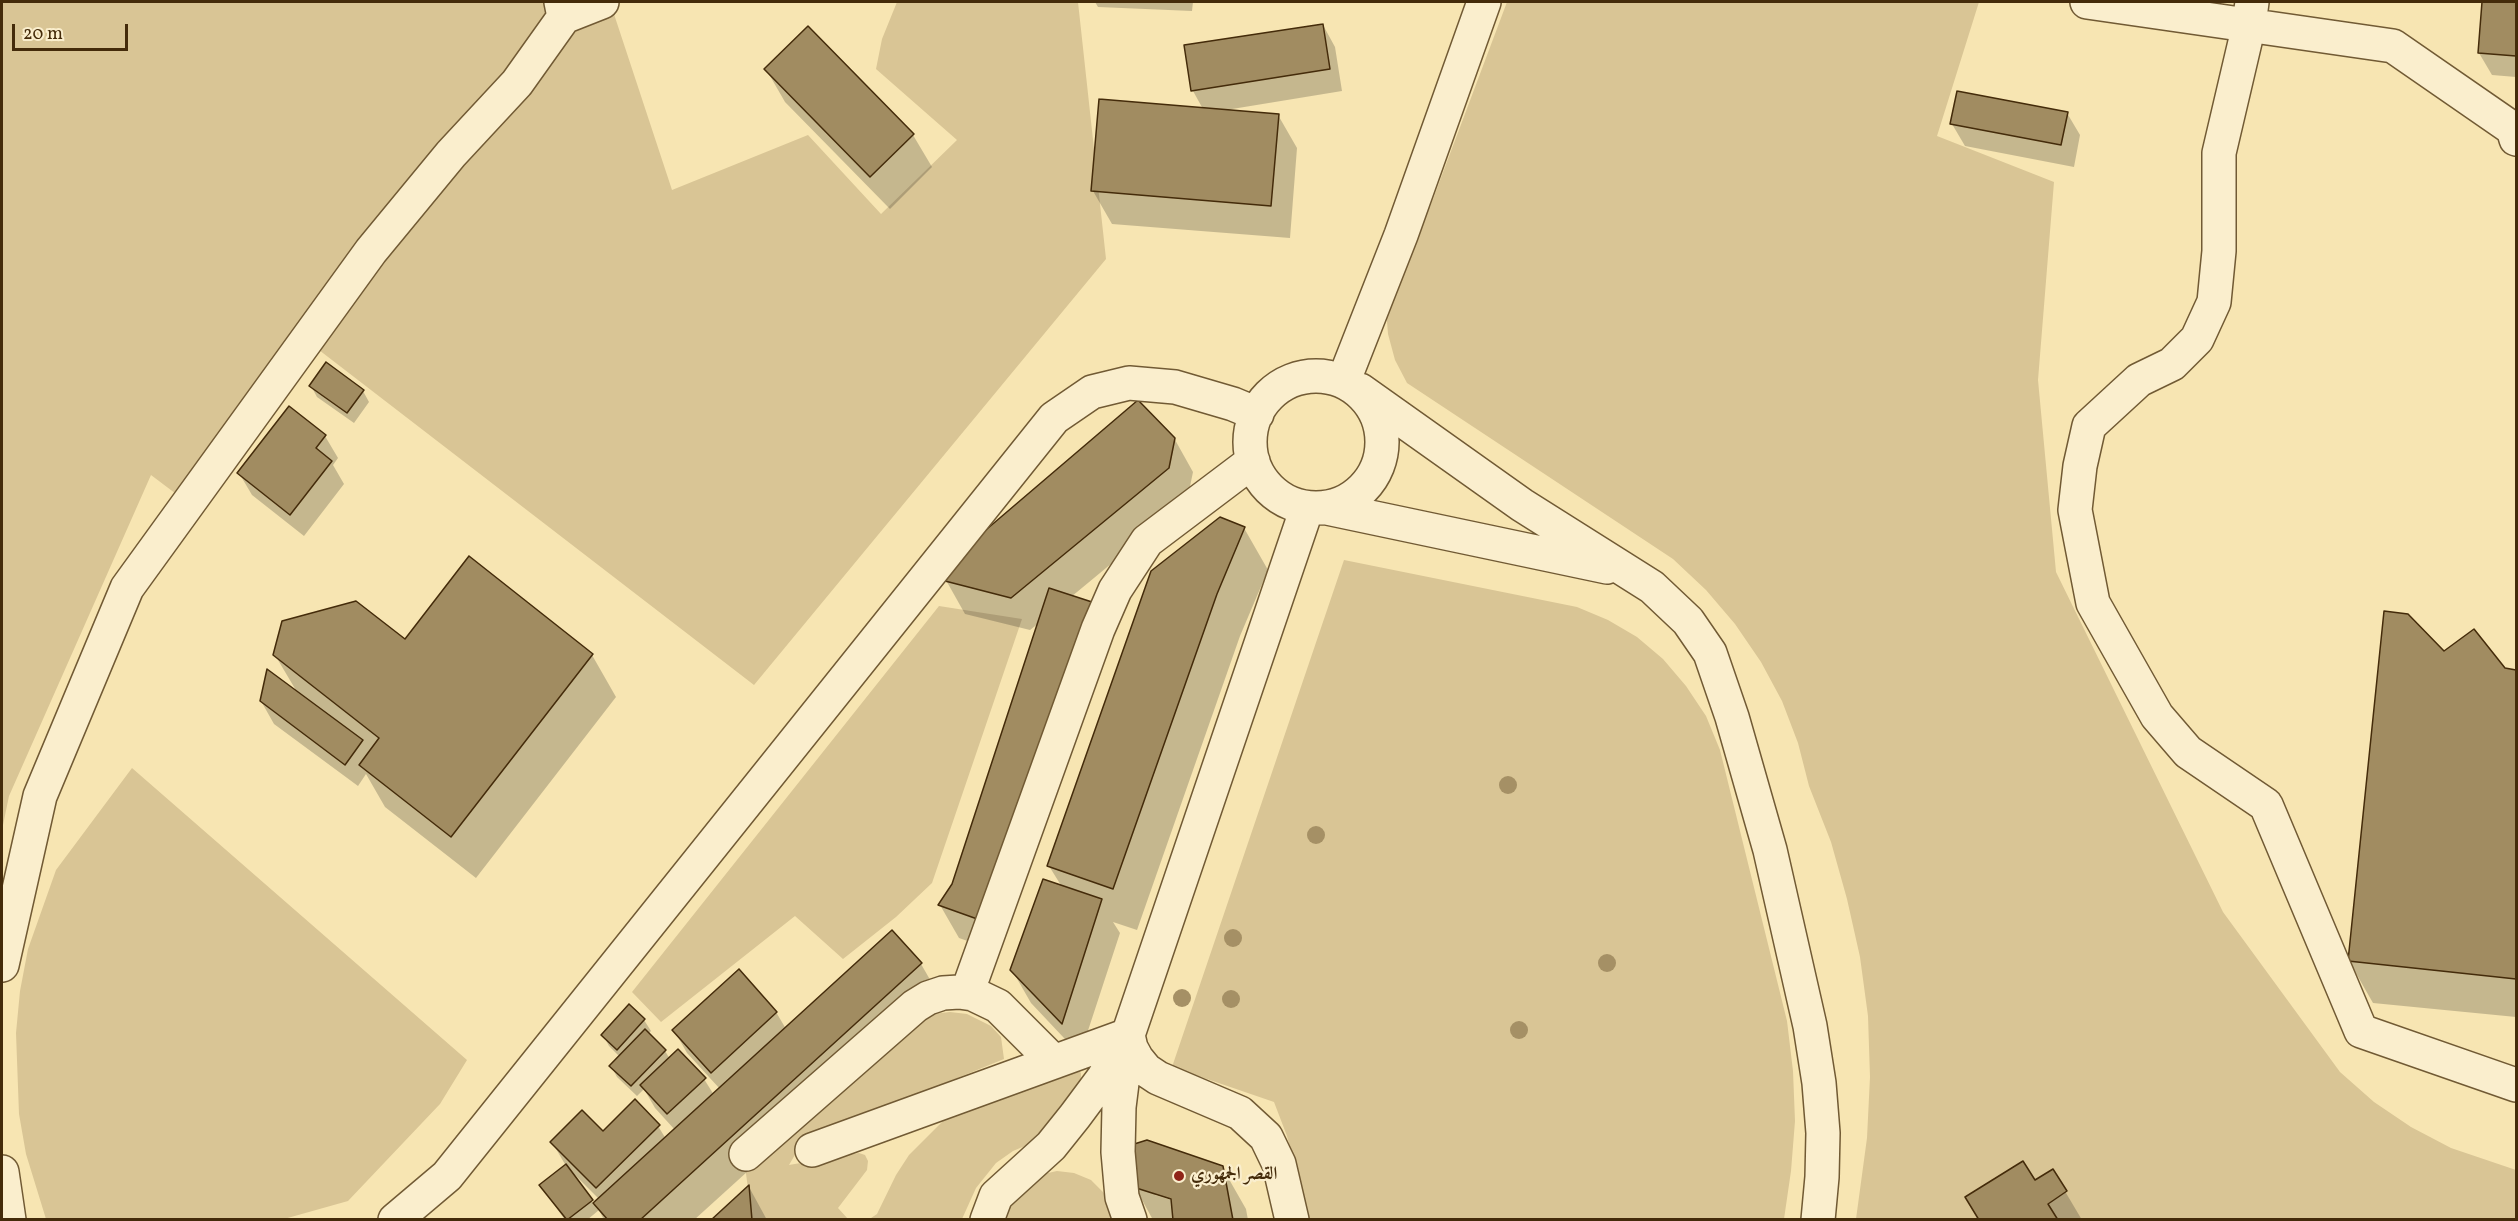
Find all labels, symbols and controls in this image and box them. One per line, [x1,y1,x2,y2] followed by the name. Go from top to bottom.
[15,12,130,50] scale bar
[23,22,63,47] text: 20 m
[1191,1165,1277,1187] place label: القصر الجمهوري
[1172,1169,1186,1183] marker: القصر الجمهوري

